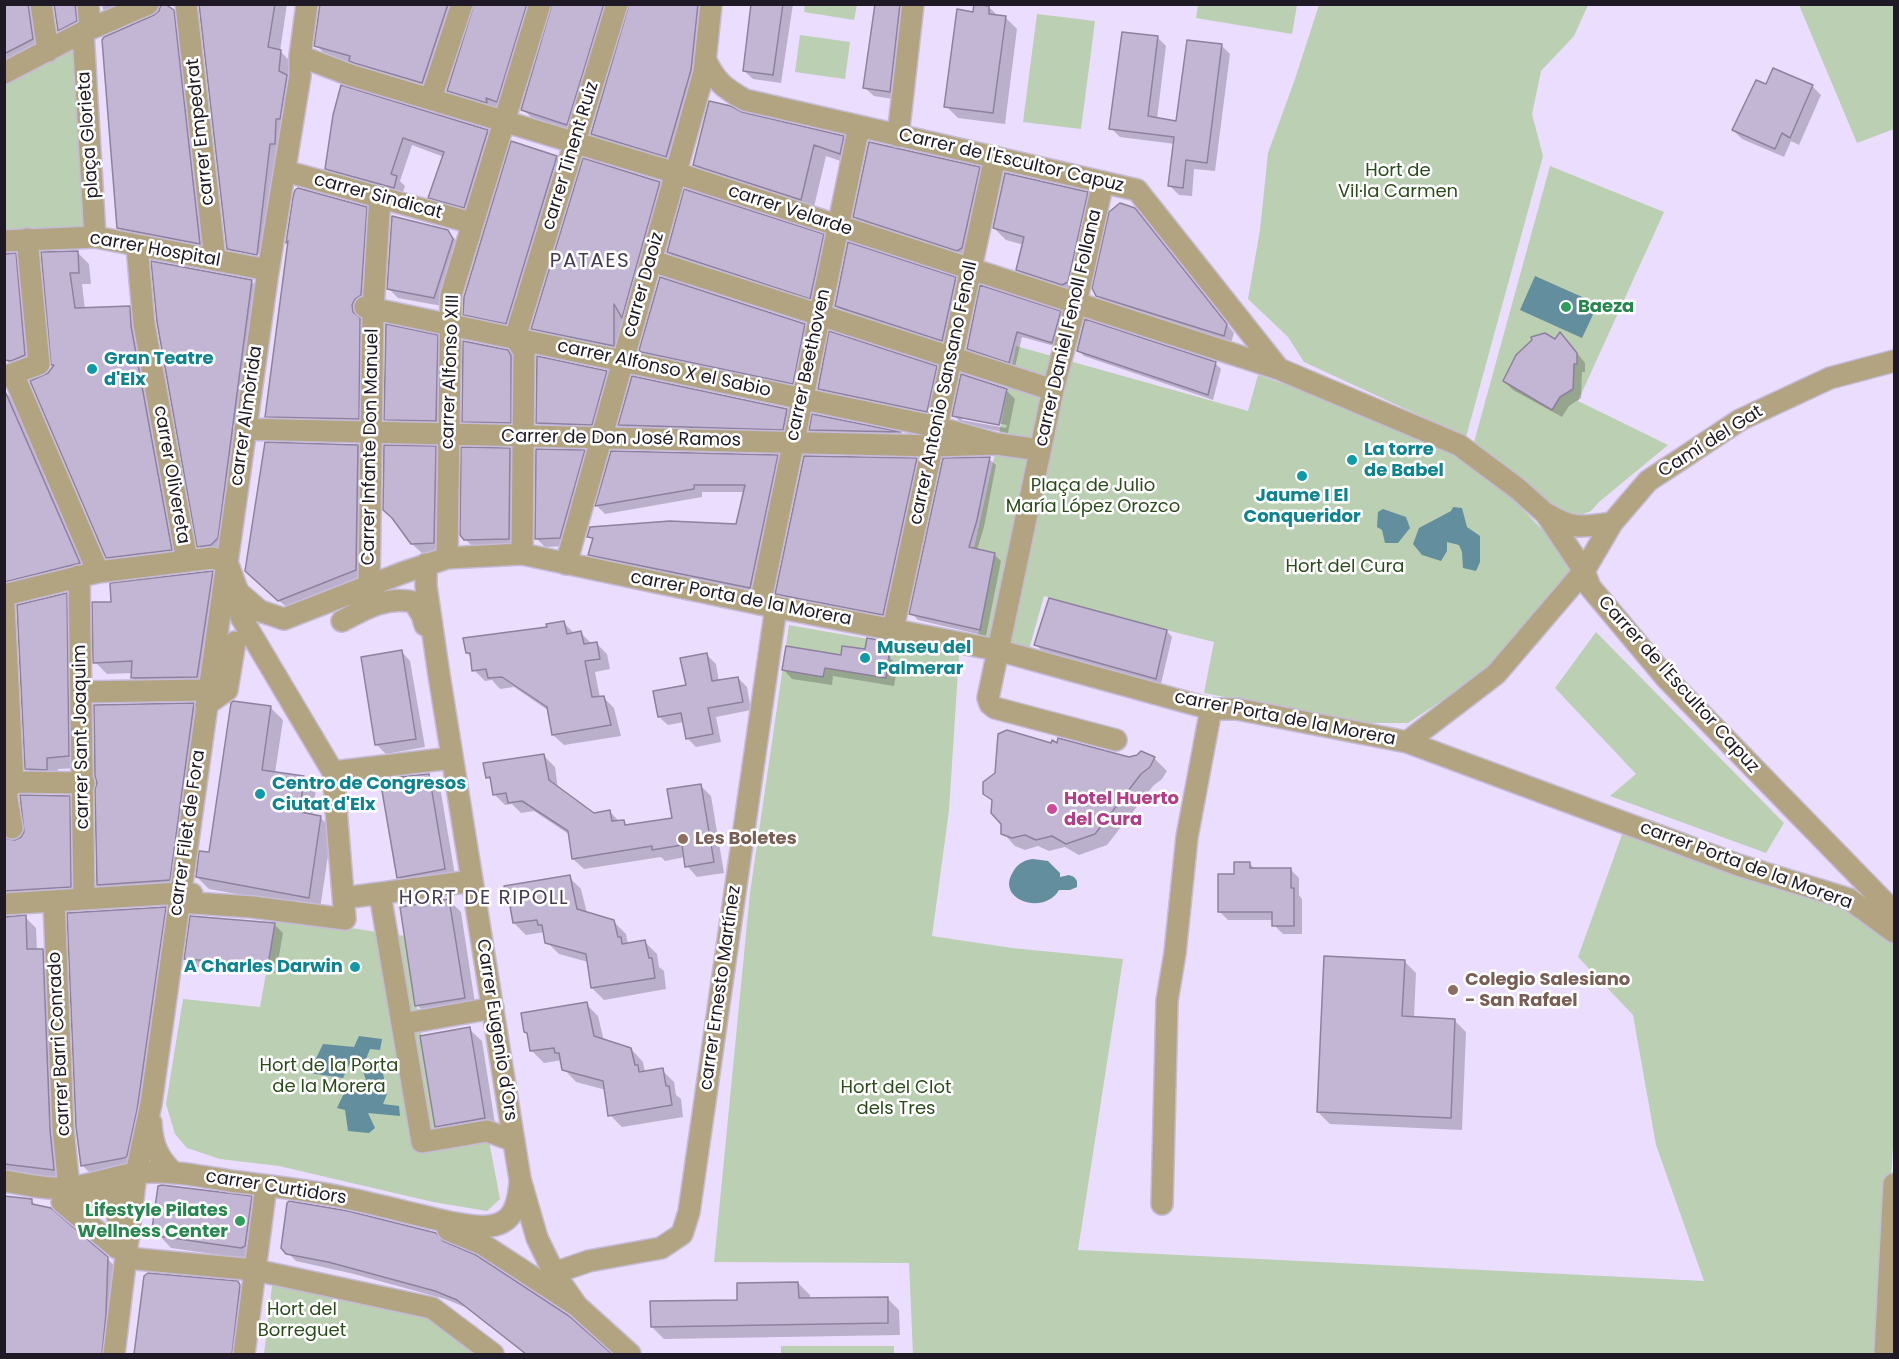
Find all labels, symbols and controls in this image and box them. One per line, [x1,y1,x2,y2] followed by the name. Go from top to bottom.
[183,57,219,207] street label: carrer Empedrat
[74,71,104,199] street label: plaça Glorieta
[538,79,604,233] street label: carrer Tinent Ruiz
[896,125,1126,197] street label: Carrer de l'Escultor Capuz
[1338,160,1458,202] park label: Hort de Vil·la Carmen
[311,169,445,225] street label: carrer Sindicat
[725,181,855,241] street label: carrer Velarde
[1031,207,1107,449] street label: carrer Daniel Fenoll Follana
[88,228,222,272] street label: carrer Hospital
[619,230,669,340] street label: carrer Daoiz
[550,250,630,274] district label: PATAES
[905,259,983,527] street label: carrer Antonio Sansano Fenoll
[782,287,836,443] street label: carrer Beethoven
[438,294,464,450] street label: carrer Alfonso XIII
[1578,296,1634,318] place label: Baeza
[1559,300,1573,314] marker: Baeza
[358,328,384,566] street label: Carrer Infante Don Manuel
[555,336,773,402] street label: carrer Alfonso X el Sabio
[226,345,268,487] street label: carrer Almòrida
[104,348,214,391] place label: Gran Teatre d'Elx
[85,362,99,376] marker: Gran Teatre d'Elx
[1655,401,1767,483] street label: Camí del Gat
[148,404,194,546] street label: carrer Olivereta
[501,426,741,452] street label: Carrer de Don José Ramos
[1364,439,1444,482] place label: La torre de Babel
[1345,453,1359,467] marker: La torre de Babel
[1295,469,1309,483] marker: Jaume I El Conqueridor
[1006,475,1180,518] park label: Plaça de Julio María López Orozco
[1243,485,1361,528] place label: Jaume I El Conqueridor
[1286,556,1404,578] park label: Hort del Cura
[629,567,853,631] street label: carrer Porta de la Morera
[1593,592,1763,778] street label: Carrer de l'Escultor Capuz
[877,637,971,680] place label: Museu del Palmerar
[70,644,94,830] street label: carrer Sant Joaquim
[858,651,872,665] marker: Museu del Palmerar
[1173,687,1397,751] street label: carrer Porta de la Morera
[166,749,210,917] street label: carrer Filet de Fora
[272,773,466,816] place label: Centro de Congresos Ciutat d'Elx
[253,787,267,801] marker: Centro de Congresos Ciutat d'Elx
[1064,788,1179,830] place label: Hotel Huerto del Cura
[1045,802,1059,816] marker: Hotel Huerto del Cura
[1637,817,1855,915] street label: carrer Porta de la Morera
[695,828,797,850] place label: Les Boletes
[676,832,690,846] marker: Les Boletes
[696,884,746,1092] street label: carrer Ernesto Martínez
[399,887,569,911] district label: HORT DE RIPOLL
[471,938,521,1122] street label: Carrer Eugenio d'Ors
[44,951,76,1137] street label: carrer Barri Conrado
[184,956,343,978] place label: A Charles Darwin
[348,960,362,974] marker: A Charles Darwin
[1465,969,1630,1012] place label: Colegio Salesiano - San Rafael
[1446,983,1460,997] marker: Colegio Salesiano - San Rafael
[260,1055,398,1098] park label: Hort de la Porta de la Morera
[840,1077,952,1120] park label: Hort del Clot dels Tres
[204,1166,348,1210] street label: carrer Curtidors
[77,1200,228,1242] place label: Lifestyle Pilates Wellness Center
[233,1214,247,1228] marker: Lifestyle Pilates Wellness Center
[258,1299,346,1342] park label: Hort del Borreguet

